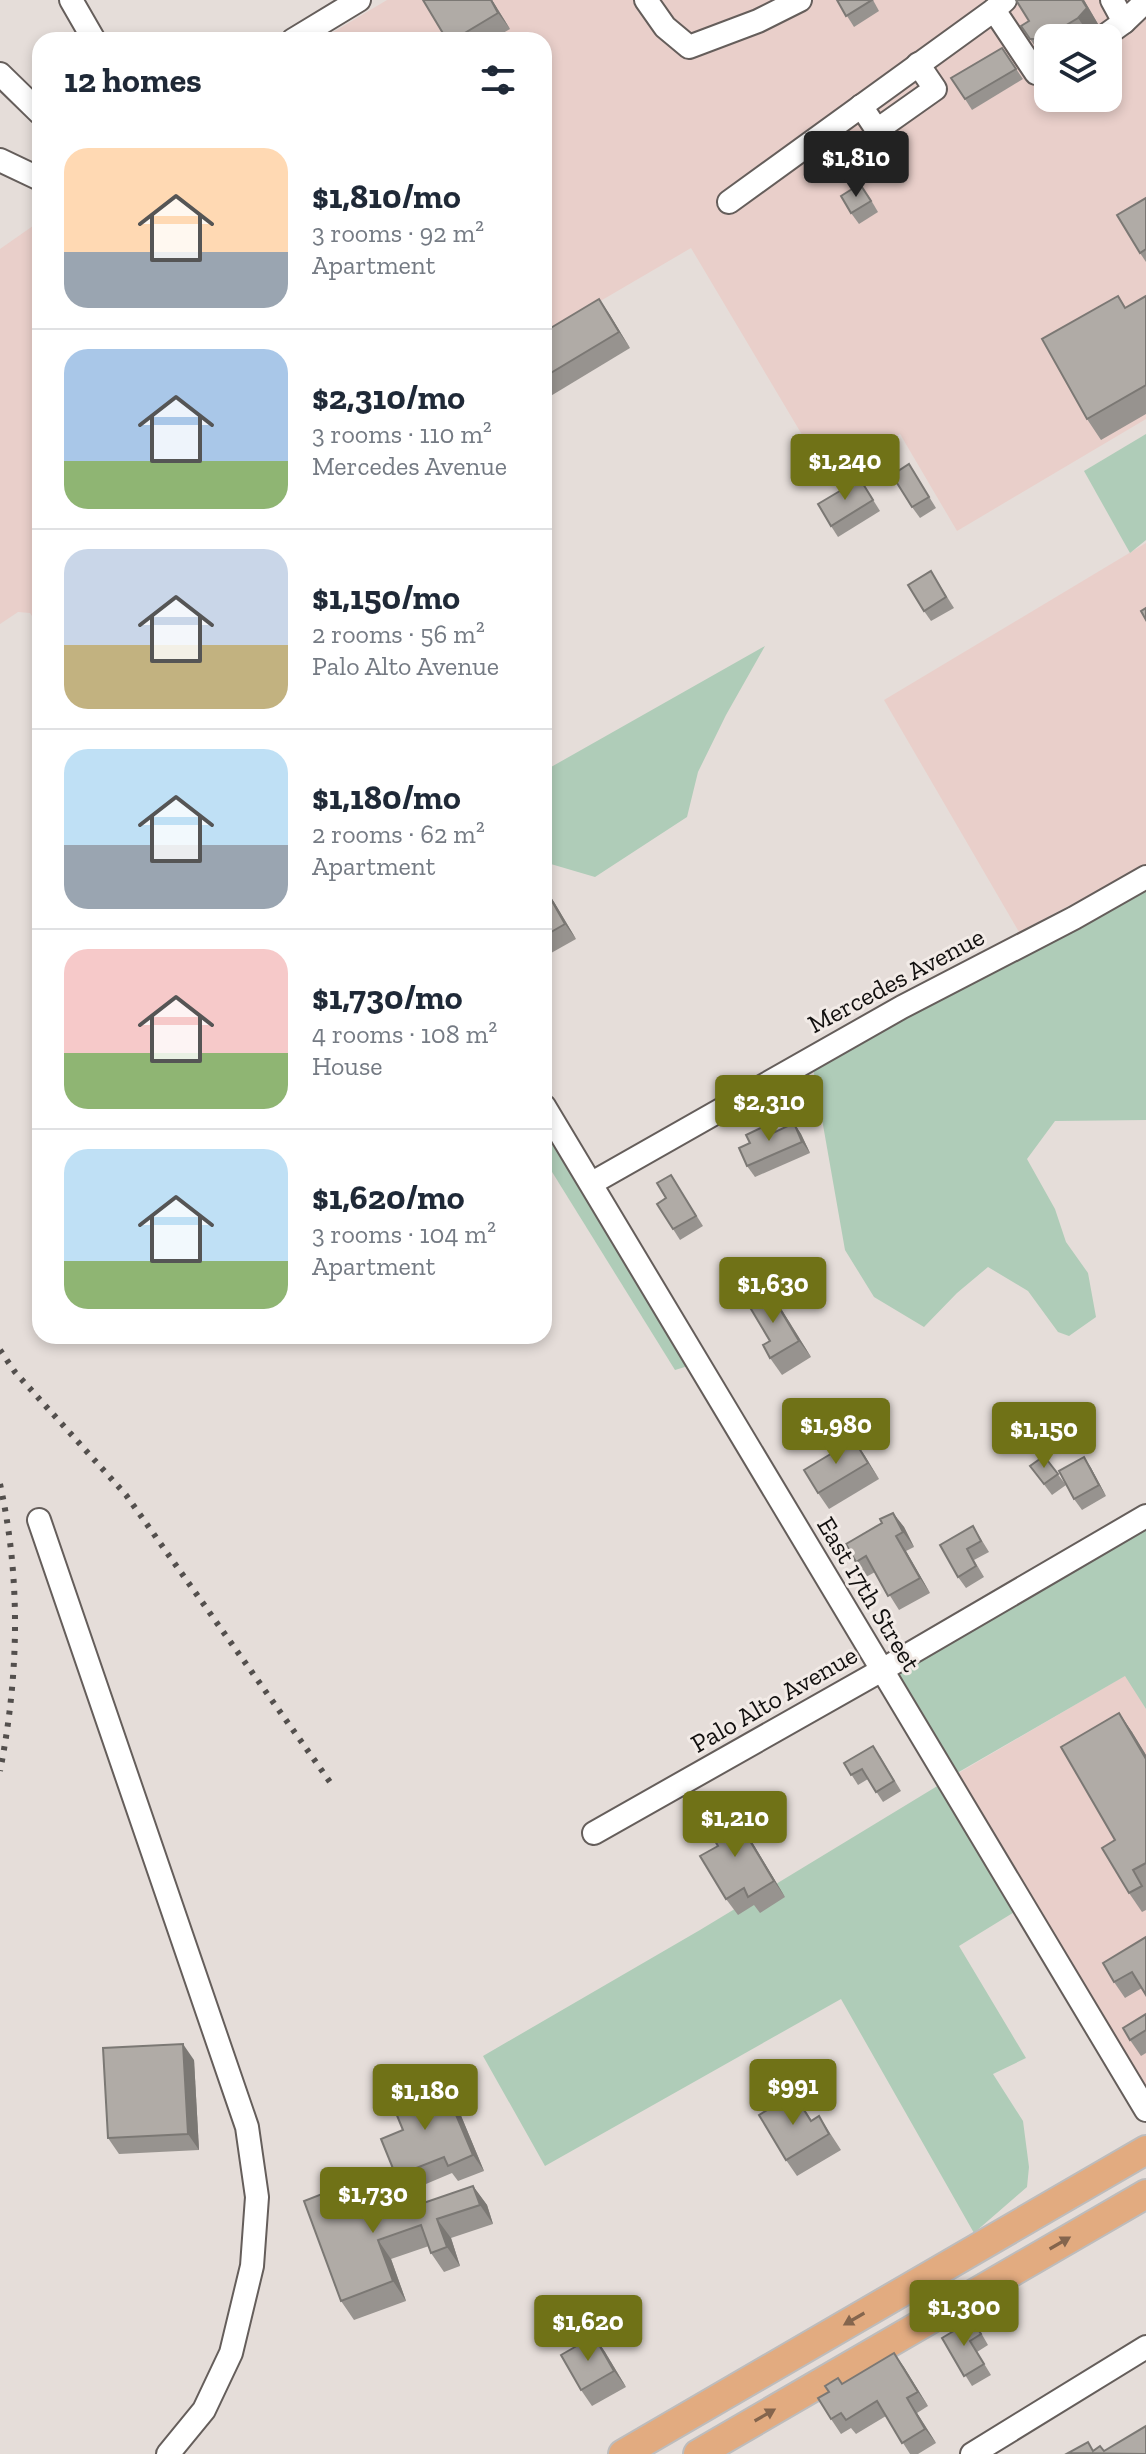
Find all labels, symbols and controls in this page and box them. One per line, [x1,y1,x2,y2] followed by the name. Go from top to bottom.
[1034,24,1122,112] map controls
[1034,24,1122,112] button: layers
[476,58,520,102] icon: filters
[64,60,202,101] text: 12 homes
[791,131,921,199] pin: $1,810
[822,141,890,173] text: $1,810
[312,176,461,217] text: $1,810/mo
[128,180,224,276] icon: home
[312,217,484,249] text: 3 rooms · 92 m²
[312,249,435,281] text: Apartment
[312,377,465,418] text: $2,310/mo
[128,381,224,477] icon: home
[312,418,492,450] text: 3 rooms · 110 m²
[780,434,910,502] pin: $1,240
[809,444,881,476] text: $1,240
[312,450,507,482] text: Mercedes Avenue
[312,577,460,618] text: $1,150/mo
[128,581,224,677] icon: home
[312,618,485,650] text: 2 rooms · 56 m²
[312,650,499,682] text: Palo Alto Avenue
[312,777,461,818] text: $1,180/mo
[128,781,224,877] icon: home
[312,818,485,850] text: 2 rooms · 62 m²
[312,850,435,882] text: Apartment
[802,920,990,1040] street label: Mercedes Avenue
[312,977,463,1018] text: $1,730/mo
[128,981,224,1077] icon: home
[312,1018,497,1050] text: 4 rooms · 108 m²
[312,1050,383,1082] text: House
[704,1075,834,1143] pin: $2,310
[733,1085,805,1117] text: $2,310
[312,1177,465,1218] text: $1,620/mo
[128,1181,224,1277] icon: home
[312,1218,496,1250] text: 3 rooms · 104 m²
[312,1250,435,1282] text: Apartment
[708,1257,838,1325] pin: $1,630
[737,1267,809,1299] text: $1,630
[771,1398,901,1466] pin: $1,980
[979,1402,1109,1470] pin: $1,150
[800,1408,872,1440] text: $1,980
[1010,1412,1078,1444] text: $1,150
[810,1511,928,1678] street label: East 17th Street
[685,1638,863,1760] street label: Palo Alto Avenue
[670,1791,800,1859] pin: $1,210
[701,1801,769,1833] text: $1,210
[746,2059,840,2127] pin: $991
[360,2064,490,2132] pin: $1,180
[767,2069,819,2101] text: $991
[391,2074,459,2106] text: $1,180
[308,2167,438,2235] pin: $1,730
[338,2177,408,2209] text: $1,730
[1049,2236,1071,2250] one-way arrow
[899,2280,1029,2348] pin: $1,300
[928,2290,1000,2322] text: $1,300
[523,2295,653,2363] pin: $1,620
[552,2305,624,2337] text: $1,620
[843,2312,865,2326] one-way arrow
[754,2408,776,2422] one-way arrow

